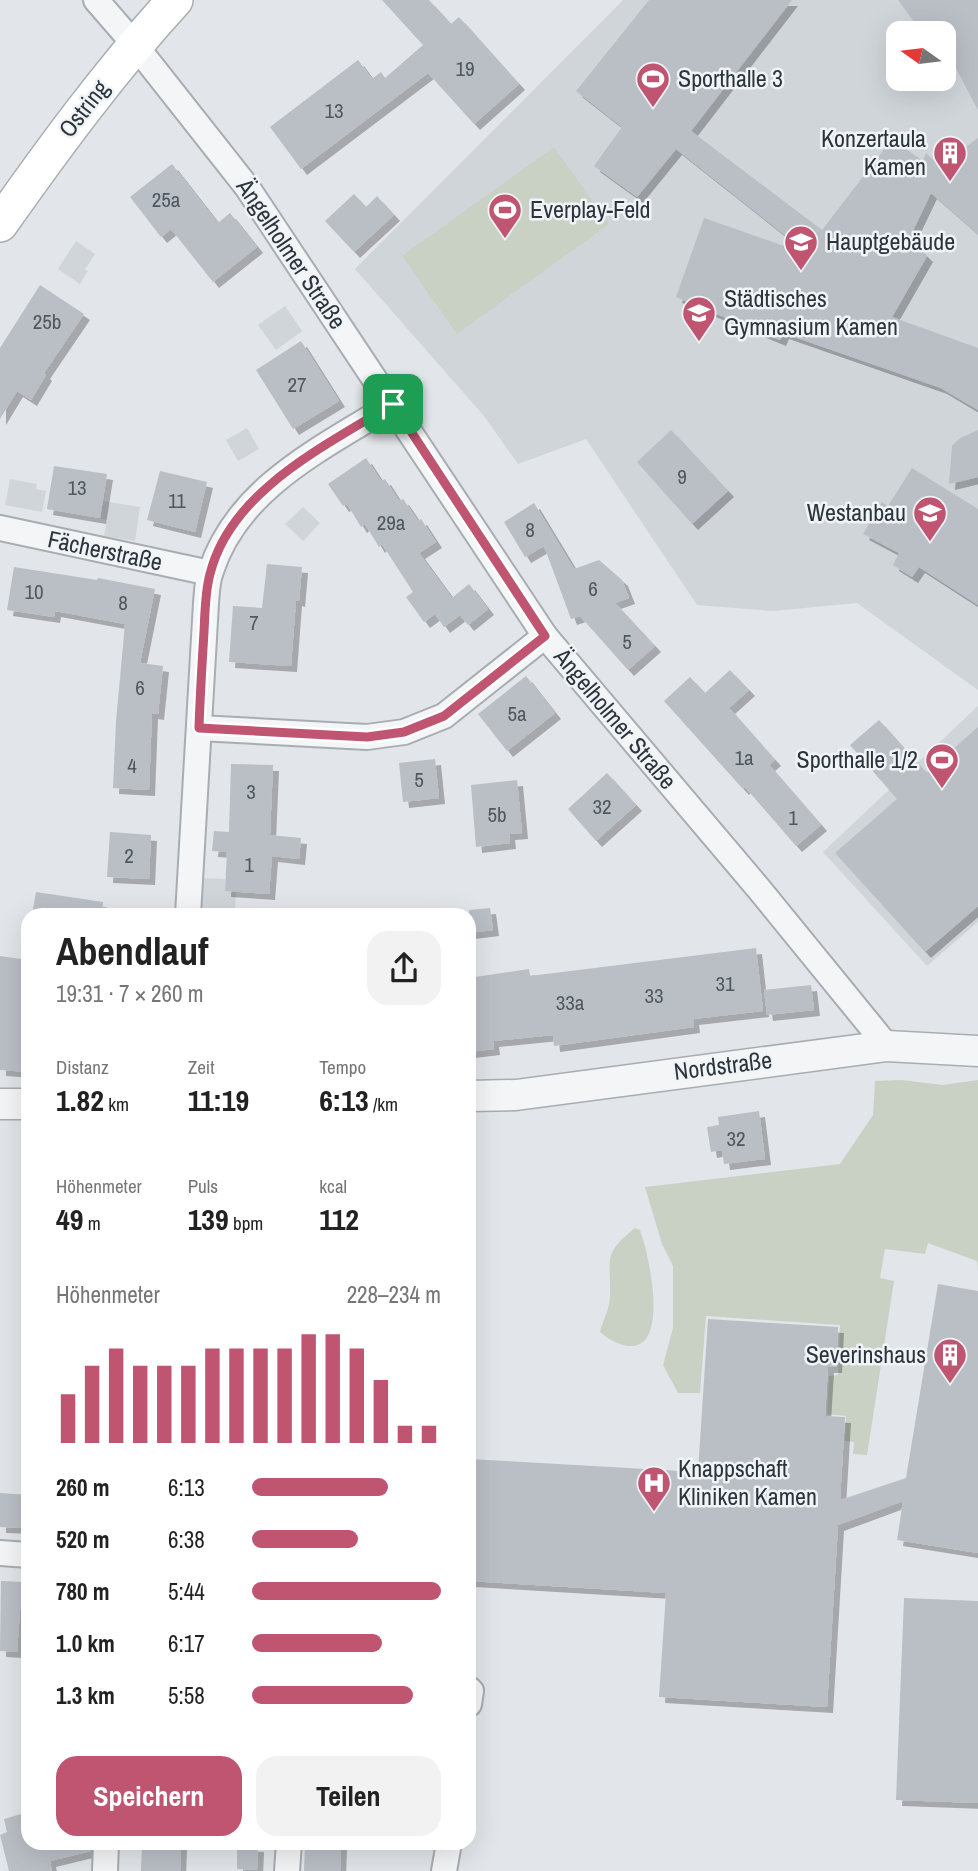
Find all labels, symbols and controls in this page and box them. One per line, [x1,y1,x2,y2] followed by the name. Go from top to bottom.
[886,21,956,91] north arrow
[886,21,956,91] map controls
[455,54,475,83] house number: 19
[634,60,672,109] sports icon: Sporthalle 3
[678,62,783,94] place label: Sporthalle 3
[51,73,116,144] street label: Ostring
[324,96,344,125] house number: 13
[821,122,926,182] place label: Konzertaula Kamen
[931,134,969,183] building icon: Konzertaula Kamen
[229,171,354,335] street label: Ängelholmer Straße
[152,185,181,214] house number: 25a
[486,191,524,240] sports icon: Everplay-Feld
[530,193,650,225] place label: Everplay-Feld
[782,223,820,272] school or university icon: Hauptgebäude
[826,225,955,257] place label: Hauptgebäude
[724,282,898,342] place label: Städtisches Gymnasium Kamen
[680,294,718,343] school or university icon: Städtisches Gymnasium Kamen
[33,307,61,336] house number: 25b
[287,370,307,399] house number: 27
[363,374,423,434] pin
[374,385,412,423] icon: arrive
[677,462,687,491] house number: 9
[67,473,87,502] house number: 13
[168,486,186,515] house number: 11
[911,494,949,543] school or university icon: Westanbau
[807,496,906,528] place label: Westanbau
[377,508,406,537] house number: 29a
[525,515,535,544] house number: 8
[45,522,165,578] street label: Fächerstraße
[588,574,598,603] house number: 6
[24,577,44,606] house number: 10
[118,588,128,617] house number: 8
[249,608,259,637] house number: 7
[622,627,632,656] house number: 5
[547,640,684,796] street label: Ängelholmer Straße
[135,673,145,702] house number: 6
[507,699,527,728] house number: 5a
[923,741,961,790] sports icon: Sporthalle 1/2
[734,743,754,772] house number: 1a
[797,743,918,775] place label: Sporthalle 1/2
[127,751,137,780] house number: 4
[414,765,424,794] house number: 5
[246,777,256,806] house number: 3
[592,792,612,821] house number: 32
[487,800,507,829] house number: 5b
[788,803,798,832] house number: 1
[124,841,134,870] house number: 2
[244,850,254,879] house number: 1
[56,926,208,977] text: Abendlauf
[367,931,441,1005] button: share
[715,969,735,998] house number: 31
[56,978,203,1009] text: 19:31 · 7 × 260 m
[644,981,664,1010] house number: 33
[556,988,585,1017] house number: 33a
[672,1043,774,1087] street label: Nordstraße
[56,1054,109,1080] text: Distanz
[188,1054,215,1080] text: Zeit
[319,1054,366,1080] text: Tempo
[56,1080,104,1120] text: 1.82
[188,1080,249,1120] text: 11:19
[319,1080,369,1120] text: 6:13
[104,1091,129,1117] text: km
[369,1091,398,1117] text: /km
[726,1124,746,1153] house number: 32
[56,1173,142,1199] text: Höhenmeter
[188,1173,218,1199] text: Puls
[319,1173,347,1199] text: kcal
[56,1199,83,1239] text: 49
[188,1199,229,1239] text: 139
[319,1199,359,1239] text: 112
[83,1210,101,1236] text: m
[229,1210,263,1236] text: bpm
[56,1279,160,1310] text: Höhenmeter
[347,1279,441,1310] text: 228–234 m
[931,1336,969,1385] building icon: Severinshaus
[806,1338,926,1370] place label: Severinshaus
[678,1452,817,1512] place label: Knappschaft Kliniken Kamen
[635,1464,673,1513] hospital icon: Knappschaft Kliniken Kamen
[56,1472,109,1503] text: 260 m
[168,1472,205,1503] text: 6:13
[56,1524,109,1555] text: 520 m
[168,1524,205,1555] text: 6:38
[56,1576,109,1607] text: 780 m
[168,1576,205,1607] text: 5:44
[56,1628,115,1659] text: 1.0 km
[168,1628,205,1659] text: 6:17
[56,1680,115,1711] text: 1.3 km
[168,1680,205,1711] text: 5:58
[56,1756,242,1836] button: Speichern
[256,1756,441,1836] button: Teilen

